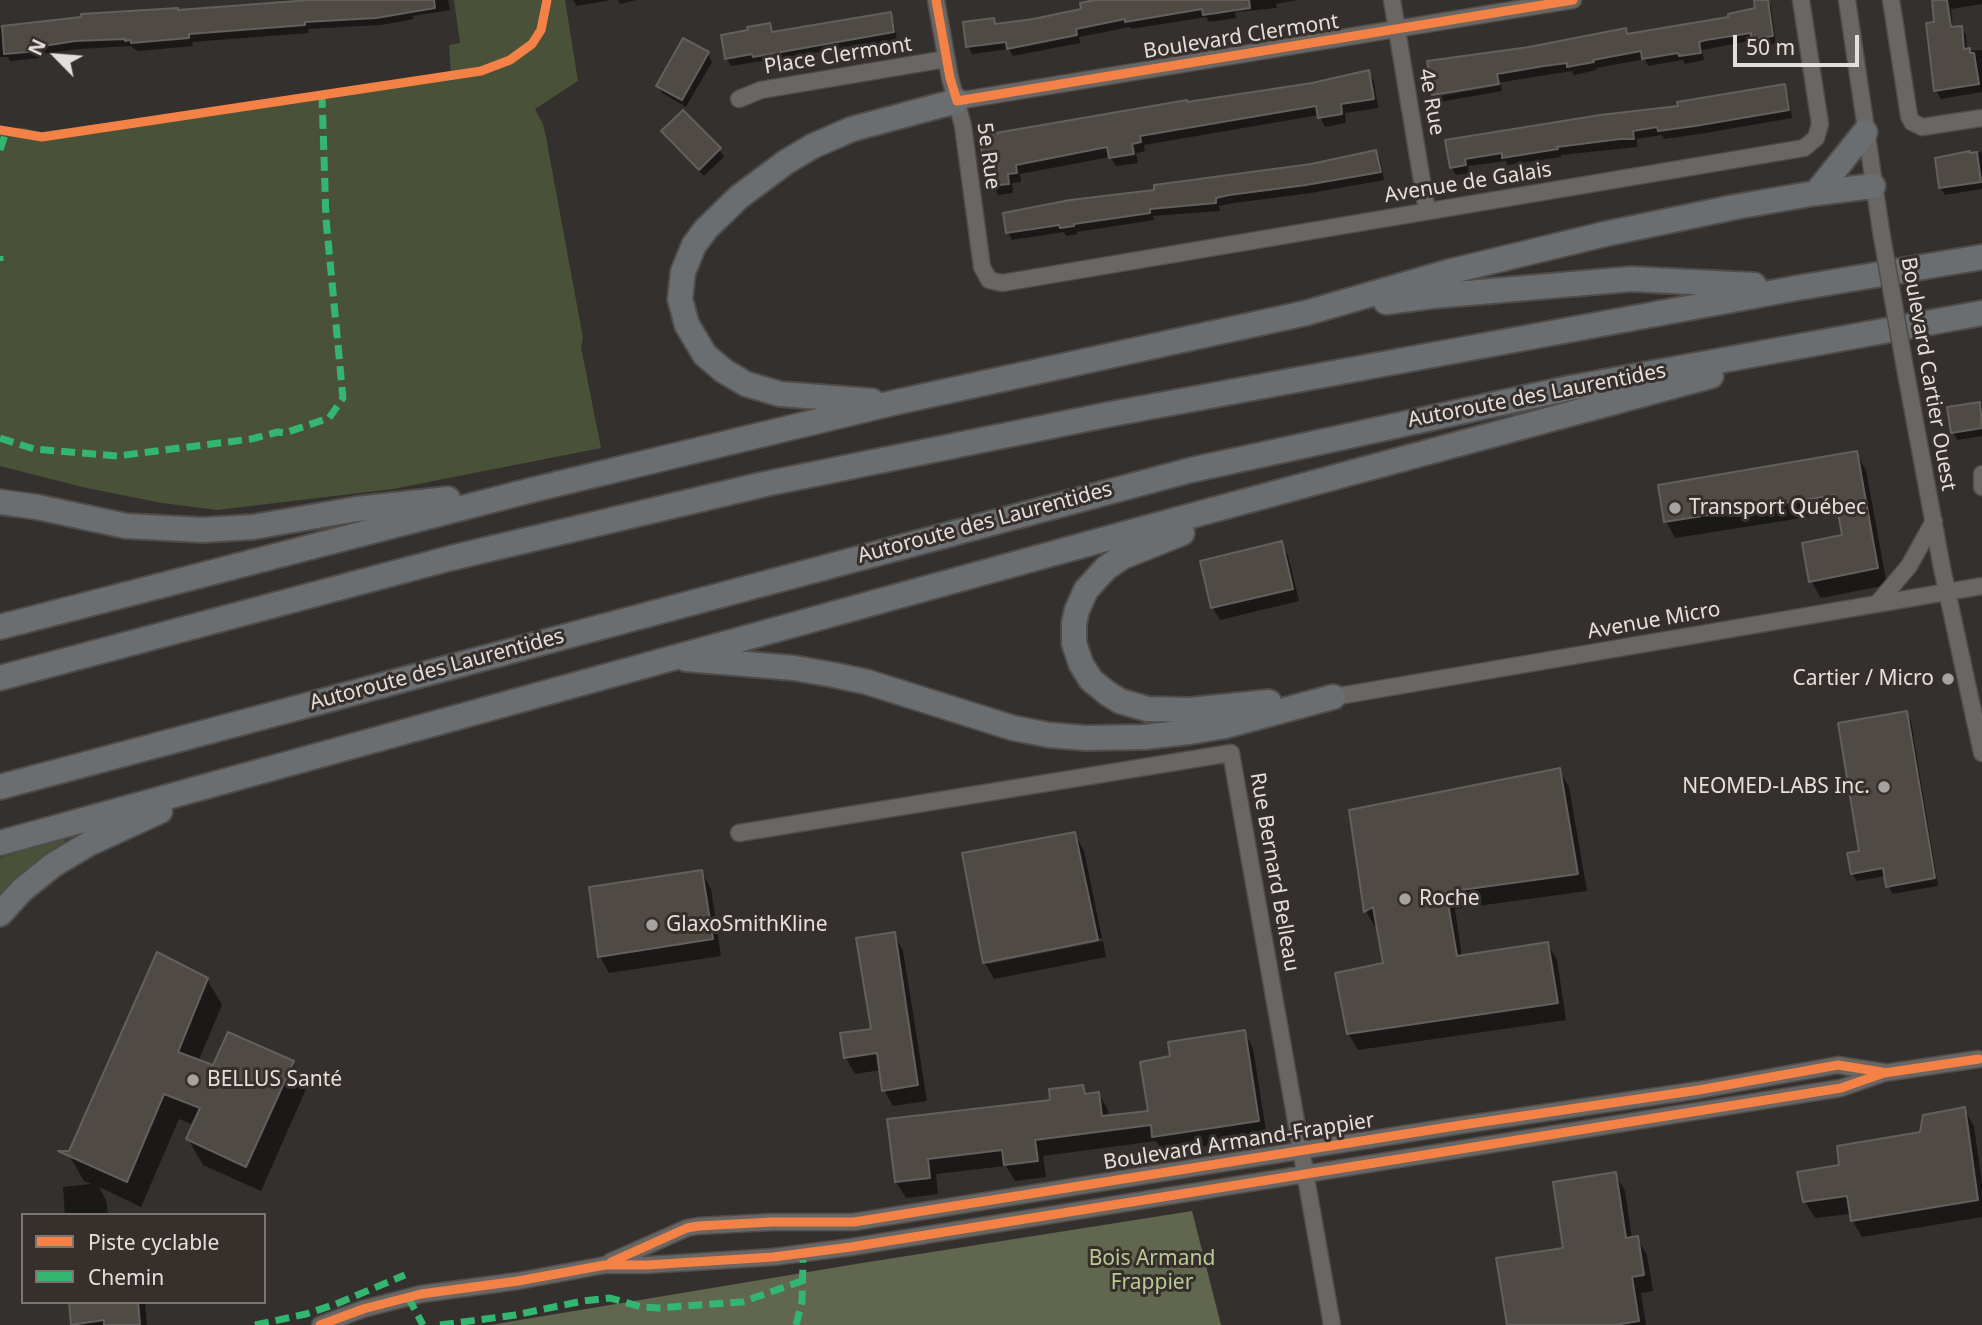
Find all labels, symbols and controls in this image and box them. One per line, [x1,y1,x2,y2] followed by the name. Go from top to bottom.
[1142,9,1340,65] street label: Boulevard Clermont
[21,21,91,91] north arrow
[1737,21,1863,65] scale bar
[762,32,914,80] street label: Place Clermont
[1746,33,1795,61] text: 50 m
[22,35,52,60] text: N
[1413,67,1449,137] street label: 4e Rue
[971,121,1005,191] street label: 5e Rue
[1382,157,1554,209] street label: Avenue de Galais
[1895,255,1961,493] street label: Boulevard Cartier Ouest
[1406,359,1668,433] street label: Autoroute des Laurentides
[855,477,1115,569] street label: Autoroute des Laurentides
[1689,495,1866,521] place label: Transport Québec
[1667,500,1683,516] marker: Transport Québec
[1585,597,1723,645] street label: Avenue Micro
[307,624,567,716] street label: Autoroute des Laurentides
[1793,666,1934,692] place label: Cartier / Micro
[1940,671,1956,687] marker: Cartier / Micro
[1244,770,1304,974] street label: Rue Bernard Belleau
[1682,774,1870,800] place label: NEOMED-LABS Inc.
[1876,779,1892,795] marker: NEOMED-LABS Inc.
[1419,886,1480,912] place label: Roche
[1397,891,1413,907] marker: Roche
[666,912,828,938] place label: GlaxoSmithKline
[644,917,660,933] marker: GlaxoSmithKline
[207,1067,342,1093] place label: BELLUS Santé
[185,1072,201,1088] marker: BELLUS Santé
[1102,1108,1376,1176] street label: Boulevard Armand-Frappier
[21,1213,266,1304] legend
[88,1228,219,1256] text: Piste cyclable
[1089,1246,1215,1296] park label: Bois Armand Frappier
[88,1263,164,1291] text: Chemin

